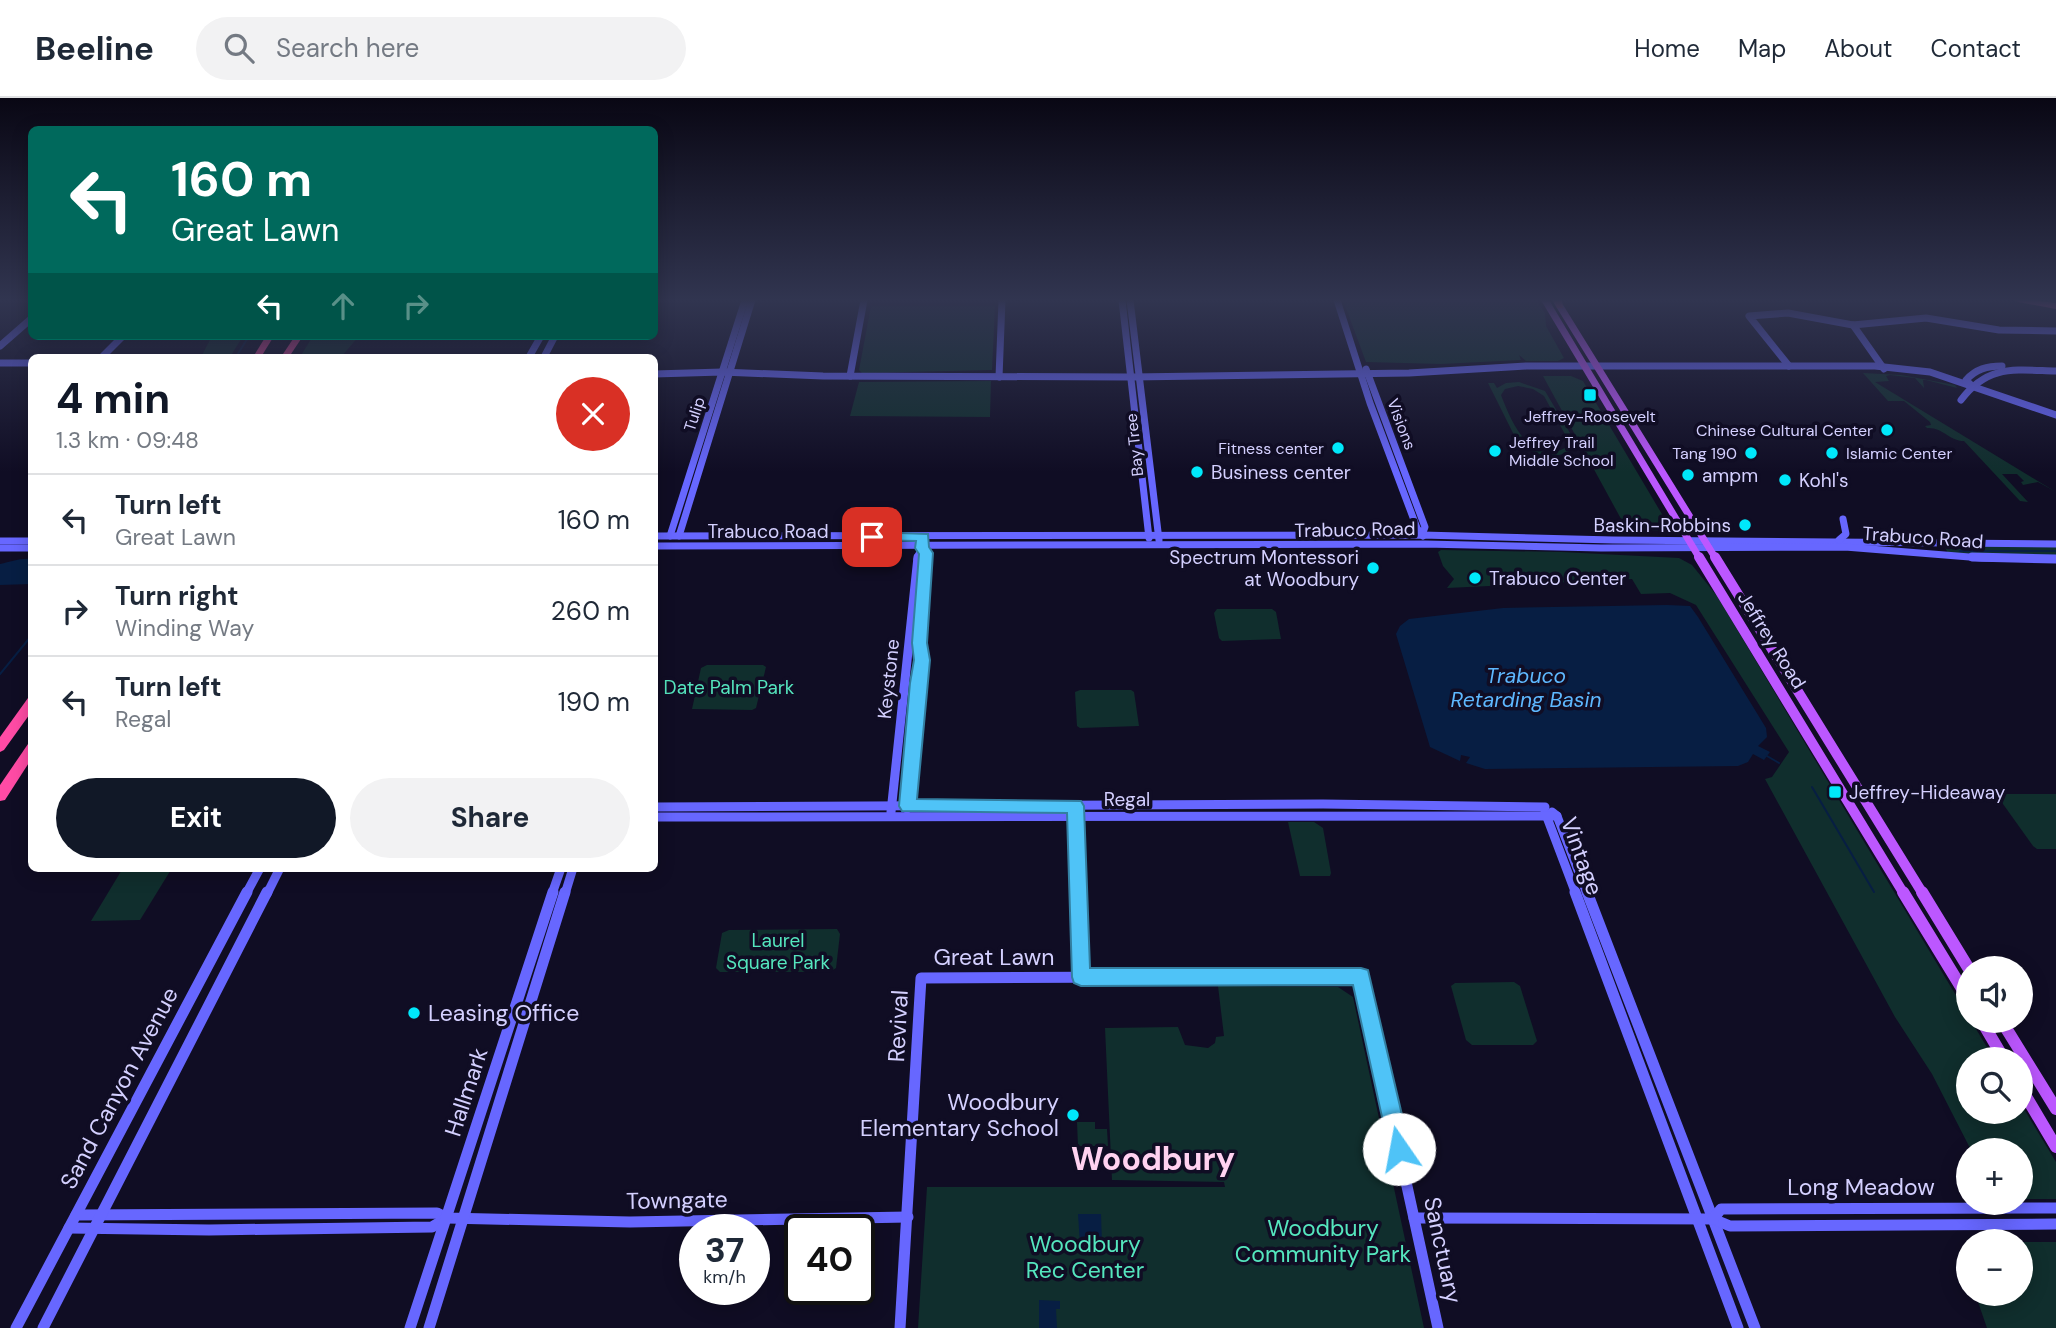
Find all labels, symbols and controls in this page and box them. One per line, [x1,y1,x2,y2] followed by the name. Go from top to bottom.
[196,17,686,80] search box
[35,27,154,70] text: Beeline
[220,29,258,67] icon: search
[276,31,419,65] text: Search here
[1634,33,1700,64] text: Home
[1738,33,1786,64] text: Map
[1824,33,1893,64] text: About
[1931,33,2021,64] text: Contact
[171,147,312,211] text: 160 m
[56,154,147,245] icon: left
[171,209,339,251] text: Great Lawn
[251,287,289,325] icon: left
[324,287,362,325] icon: ahead
[397,287,435,325] icon: right
[56,371,170,426] text: 4 min
[556,377,630,451] button: close
[1582,387,1598,403] marker: Jeffrey-Roosevelt
[679,394,710,434] street label: Tulip
[1382,396,1421,453] street label: Visions
[1524,406,1656,427] place label: Jeffrey-Roosevelt
[1121,412,1148,477] street label: Bay Tree
[1696,420,1873,441] place label: Chinese Cultural Center
[1879,422,1895,438] marker: Chinese Cultural Center
[56,425,199,455] text: 1.3 km · 09:48
[1509,432,1613,471] place label: Jeffrey Trail Middle School
[1218,438,1324,459] place label: Fitness center
[1330,440,1346,456] marker: Fitness center
[1487,443,1503,459] marker: Jeffrey Trail Middle School
[1672,443,1737,464] place label: Tang 190
[1846,443,1952,464] place label: Islamic Center
[1743,445,1759,461] marker: Tang 190
[1824,445,1840,461] marker: Islamic Center
[1211,460,1351,485] place label: Business center
[1702,463,1758,488] place label: ampm
[1189,464,1205,480] marker: Business center
[1680,467,1696,483] marker: ampm
[1799,468,1848,493] place label: Kohl's
[1777,472,1793,488] marker: Kohl's
[115,488,222,522] text: Turn left
[56,501,94,539] icon: left
[558,503,630,537] text: 160 m
[842,507,902,567] pin
[1594,513,1731,538] place label: Baskin-Robbins
[1294,516,1416,543] street label: Trabuco Road
[1737,517,1753,533] marker: Baskin-Robbins
[853,518,891,556] icon: arrive
[707,519,829,544] street label: Trabuco Road
[1862,521,1984,554] street label: Trabuco Road
[115,522,236,552] text: Great Lawn
[1169,545,1359,592] place label: Spectrum Montessori at Woodbury
[1365,560,1381,576] marker: Spectrum Montessori at Woodbury
[1489,566,1626,591] place label: Trabuco Center
[1467,570,1483,586] marker: Trabuco Center
[115,579,239,613] text: Turn right
[1732,587,1811,694] street label: Jeffrey Road
[56,592,94,630] icon: right
[551,594,630,628] text: 260 m
[115,613,254,643] text: Winding Way
[872,638,905,720] street label: Keystone
[1450,662,1602,714] water label: Trabuco Retarding Basin
[115,670,222,704] text: Turn left
[664,675,795,700] park label: Date Palm Park
[56,683,94,721] icon: left
[558,685,630,719] text: 190 m
[115,704,171,734] text: Regal
[56,778,336,858] button: Exit
[350,778,630,858] button: Share
[1849,780,2006,805] place label: Jeffrey-Hideaway
[1827,784,1843,800] marker: Jeffrey-Hideaway
[1104,787,1150,812] street label: Regal
[1554,813,1610,899] street label: Vintage
[726,928,831,975] park label: Laurel Square Park
[933,942,1055,972] street label: Great Lawn
[1956,956,2033,1306] map controls
[1956,956,2033,1033] button: sound
[53,982,185,1194] street label: Sand Canyon Avenue
[881,989,915,1063] street label: Revival
[428,998,579,1028] place label: Leasing Office
[406,1005,422,1021] marker: Leasing Office
[438,1043,495,1140] street label: Hallmark
[1956,1047,2033,1124] button: search
[860,1087,1059,1143] place label: Woodbury Elementary School
[1065,1107,1081,1123] marker: Woodbury Elementary School
[1362,1112,1436,1186] position arrow
[1071,1138,1235,1180] district label: Woodbury
[1956,1138,2033,1215] button: +
[1787,1172,1935,1202] street label: Long Meadow
[626,1184,728,1216] street label: Towngate
[1417,1194,1469,1306] street label: Sanctuary
[1235,1213,1412,1269] park label: Woodbury Community Park
[784,1214,875,1305] speed limit sign: 40
[705,1227,744,1273] text: 37
[1026,1229,1144,1285] park label: Woodbury Rec Center
[1956,1229,2033,1306] button: −
[703,1265,746,1289] text: km/h

